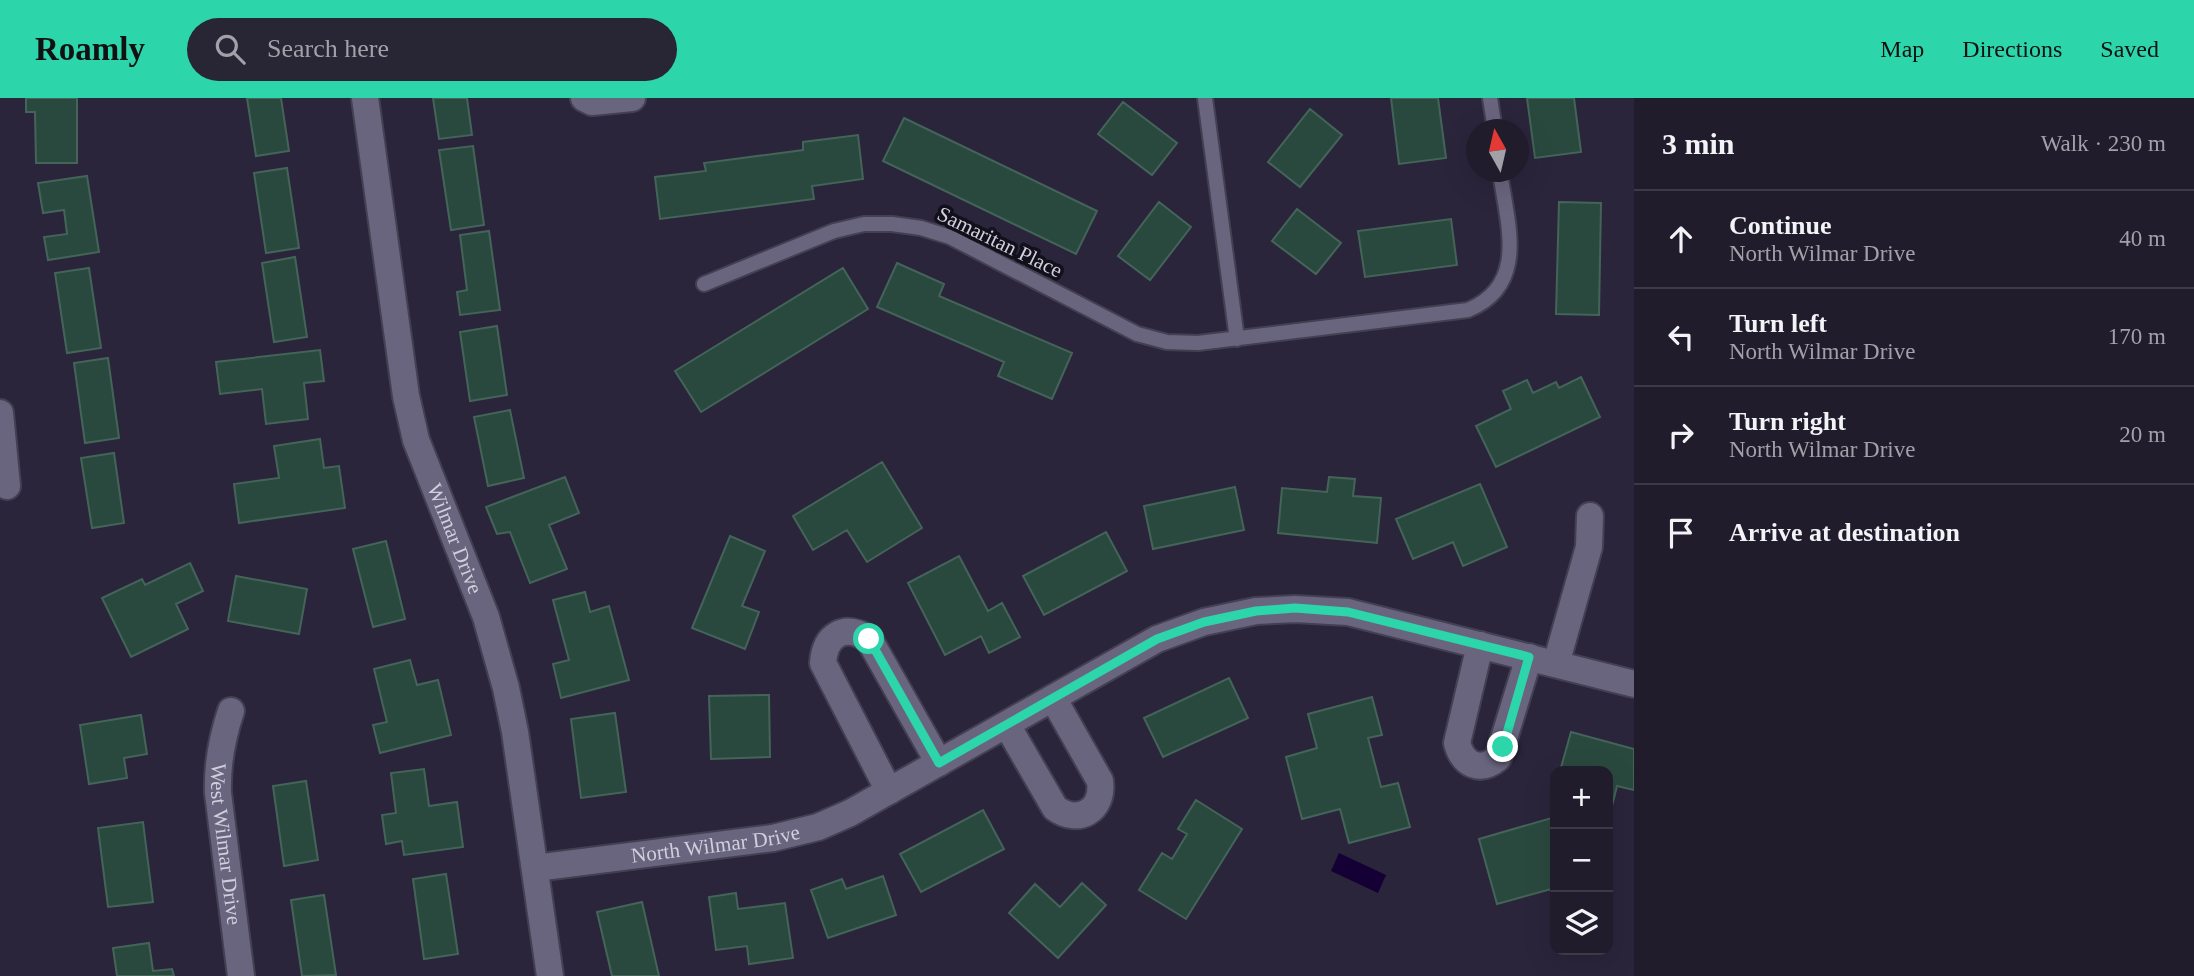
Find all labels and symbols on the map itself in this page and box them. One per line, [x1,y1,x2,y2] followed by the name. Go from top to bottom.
[1466,119,1529,182] north arrow
[934,201,1066,283] street label: Samaritan Place
[422,480,488,597] street label: Wilmar Drive
[853,623,884,654] route start
[1487,731,1518,762] route end
[206,762,246,926] street label: West Wilmar Drive
[630,820,802,868] street label: North Wilmar Drive

